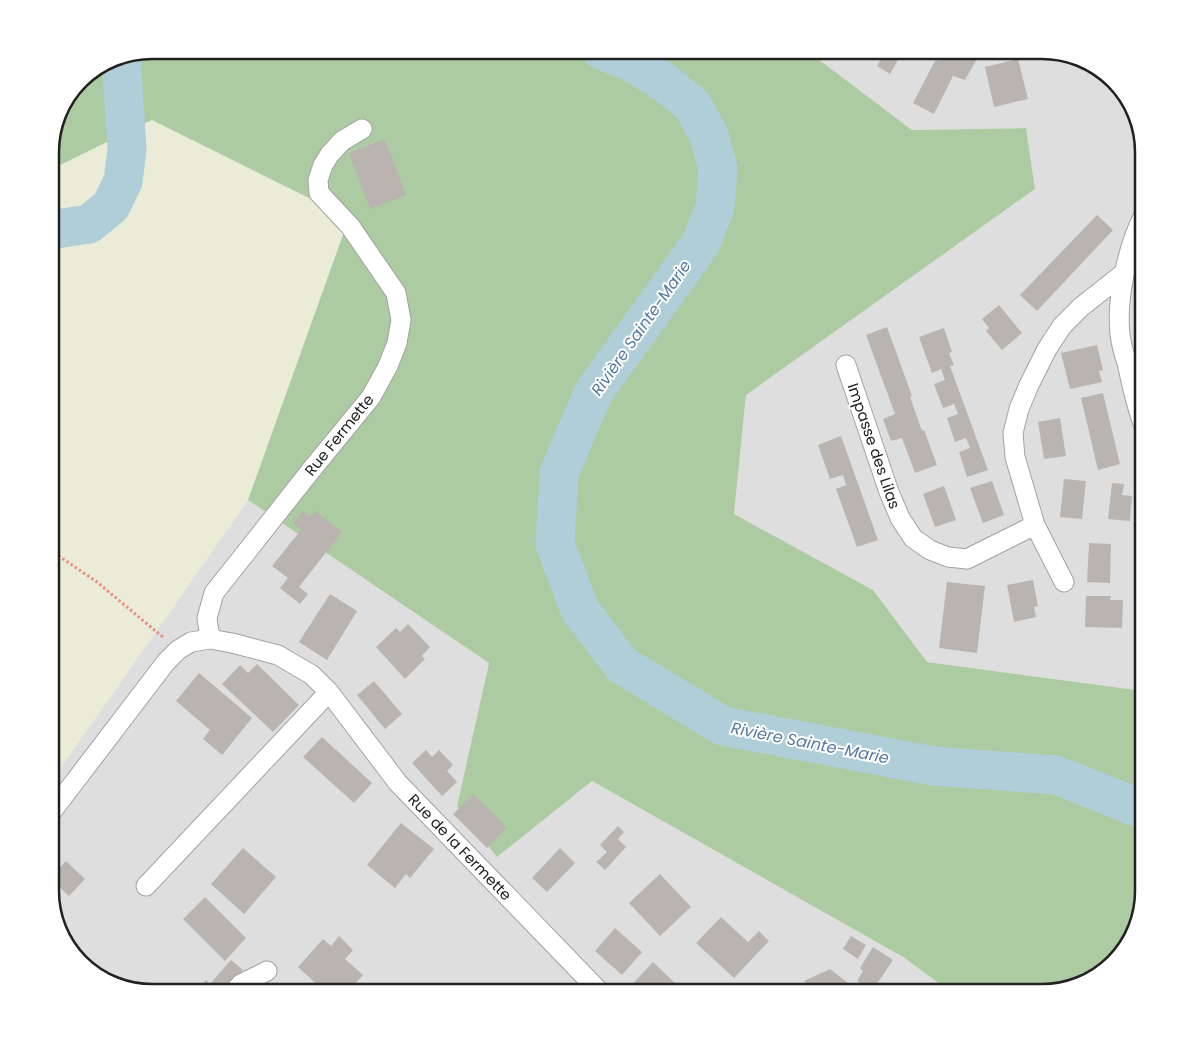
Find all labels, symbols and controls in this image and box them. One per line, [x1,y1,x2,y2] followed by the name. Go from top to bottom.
[586,256,696,400] water label: Rivière Sainte-Marie
[843,380,905,512] street label: Impasse des Lilas
[300,390,378,480] street label: Rue Fermette
[729,716,891,770] water label: Rivière Sainte-Marie
[404,789,516,905] street label: Rue de la Fermette

